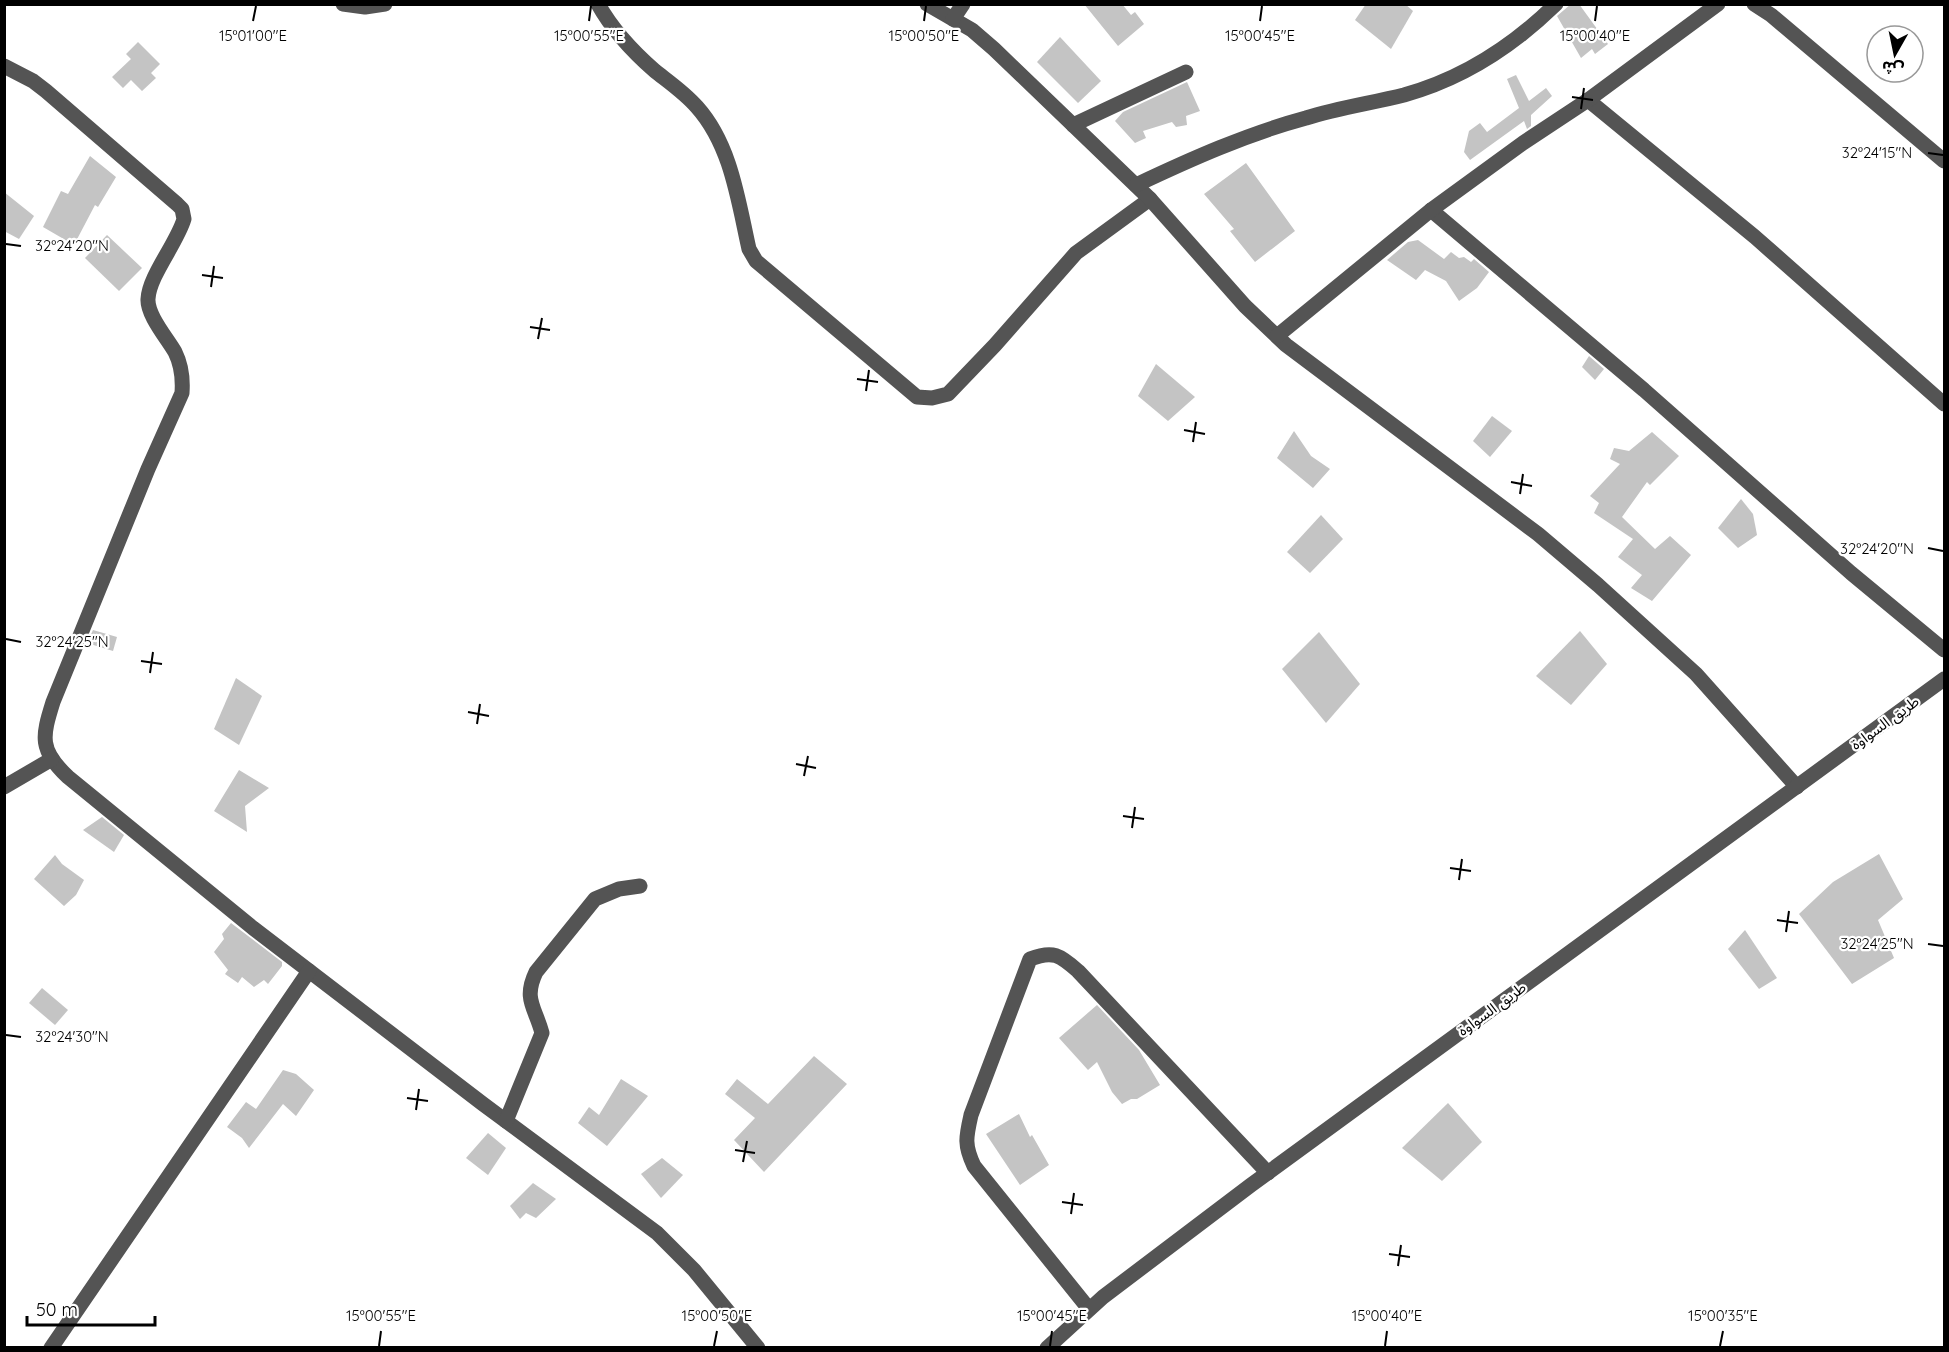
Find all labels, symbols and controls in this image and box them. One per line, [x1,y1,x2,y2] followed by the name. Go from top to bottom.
[1865,24,1925,84] north arrow
[219,26,287,45] text: 15°01'00"E
[554,26,624,45] text: 15°00'55"E
[889,26,959,45] text: 15°00'50"E
[1225,26,1295,45] text: 15°00'45"E
[1560,26,1630,45] text: 15°00'40"E
[1880,57,1905,80] text: ش
[1842,143,1912,162] text: 32°24'15"N
[35,236,109,255] text: 32°24'20"N
[1840,539,1914,558] text: 32°24'20"N
[35,632,109,651] text: 32°24'25"N
[1847,691,1923,755] street label: طريق السواوة
[1840,934,1914,953] text: 32°24'25"N
[1454,977,1530,1041] street label: طريق السواوة
[35,1027,109,1046] text: 32°24'30"N
[27,1289,154,1327] scale bar
[36,1298,78,1321] text: 50 m
[346,1306,416,1325] text: 15°00'55"E
[682,1306,752,1325] text: 15°00'50"E
[1017,1306,1087,1325] text: 15°00'45"E
[1352,1306,1422,1325] text: 15°00'40"E
[1688,1306,1758,1325] text: 15°00'35"E

